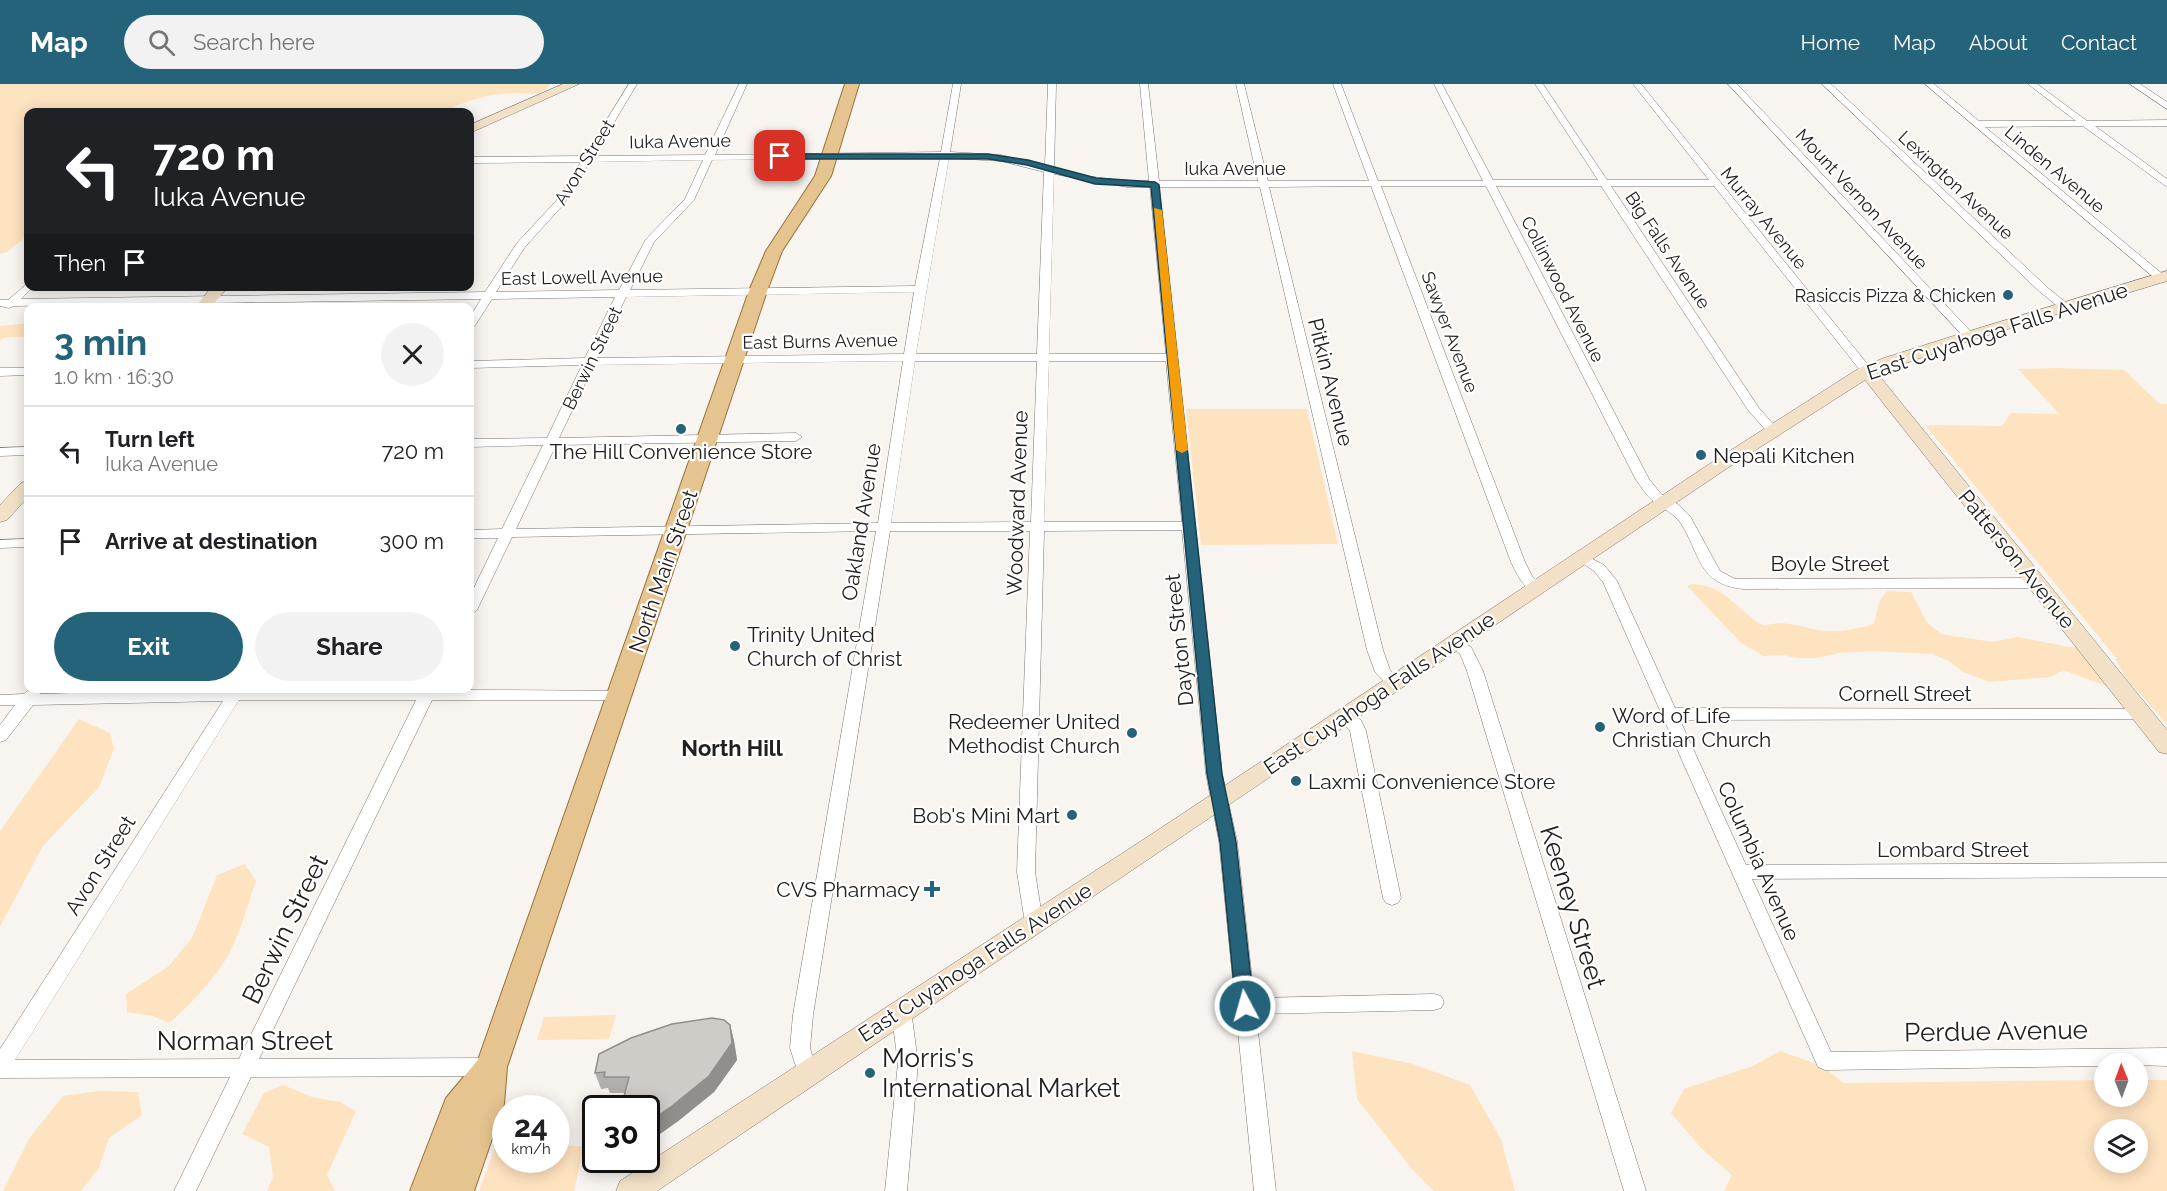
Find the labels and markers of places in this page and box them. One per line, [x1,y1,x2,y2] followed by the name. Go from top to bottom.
[754,130,805,181] pin
[1794,285,1996,306] place label: Rasiccis Pizza & Chicken
[2001,288,2015,302] marker: Rasiccis Pizza & Chicken
[674,422,688,436] marker: The Hill Convenience Store
[550,439,812,464] place label: The Hill Convenience Store
[1713,443,1855,468] place label: Nepali Kitchen
[1694,448,1708,462] marker: Nepali Kitchen
[747,622,902,671] place label: Trinity United Church of Christ
[728,639,742,653] marker: Trinity United Church of Christ
[1612,703,1771,752] place label: Word of Life Christian Church
[948,709,1120,758] place label: Redeemer United Methodist Church
[1593,720,1607,734] marker: Word of Life Christian Church
[1125,726,1139,740] marker: Redeemer United Methodist Church
[1308,769,1555,794] place label: Laxmi Convenience Store
[1289,774,1303,788] marker: Laxmi Convenience Store
[912,803,1060,828] place label: Bob's Mini Mart
[1065,808,1079,822] marker: Bob's Mini Mart
[776,877,920,902] place label: CVS Pharmacy
[925,882,939,896] marker: CVS Pharmacy
[882,1043,1121,1103] place label: Morris's International Market
[863,1066,877,1080] marker: Morris's International Market

